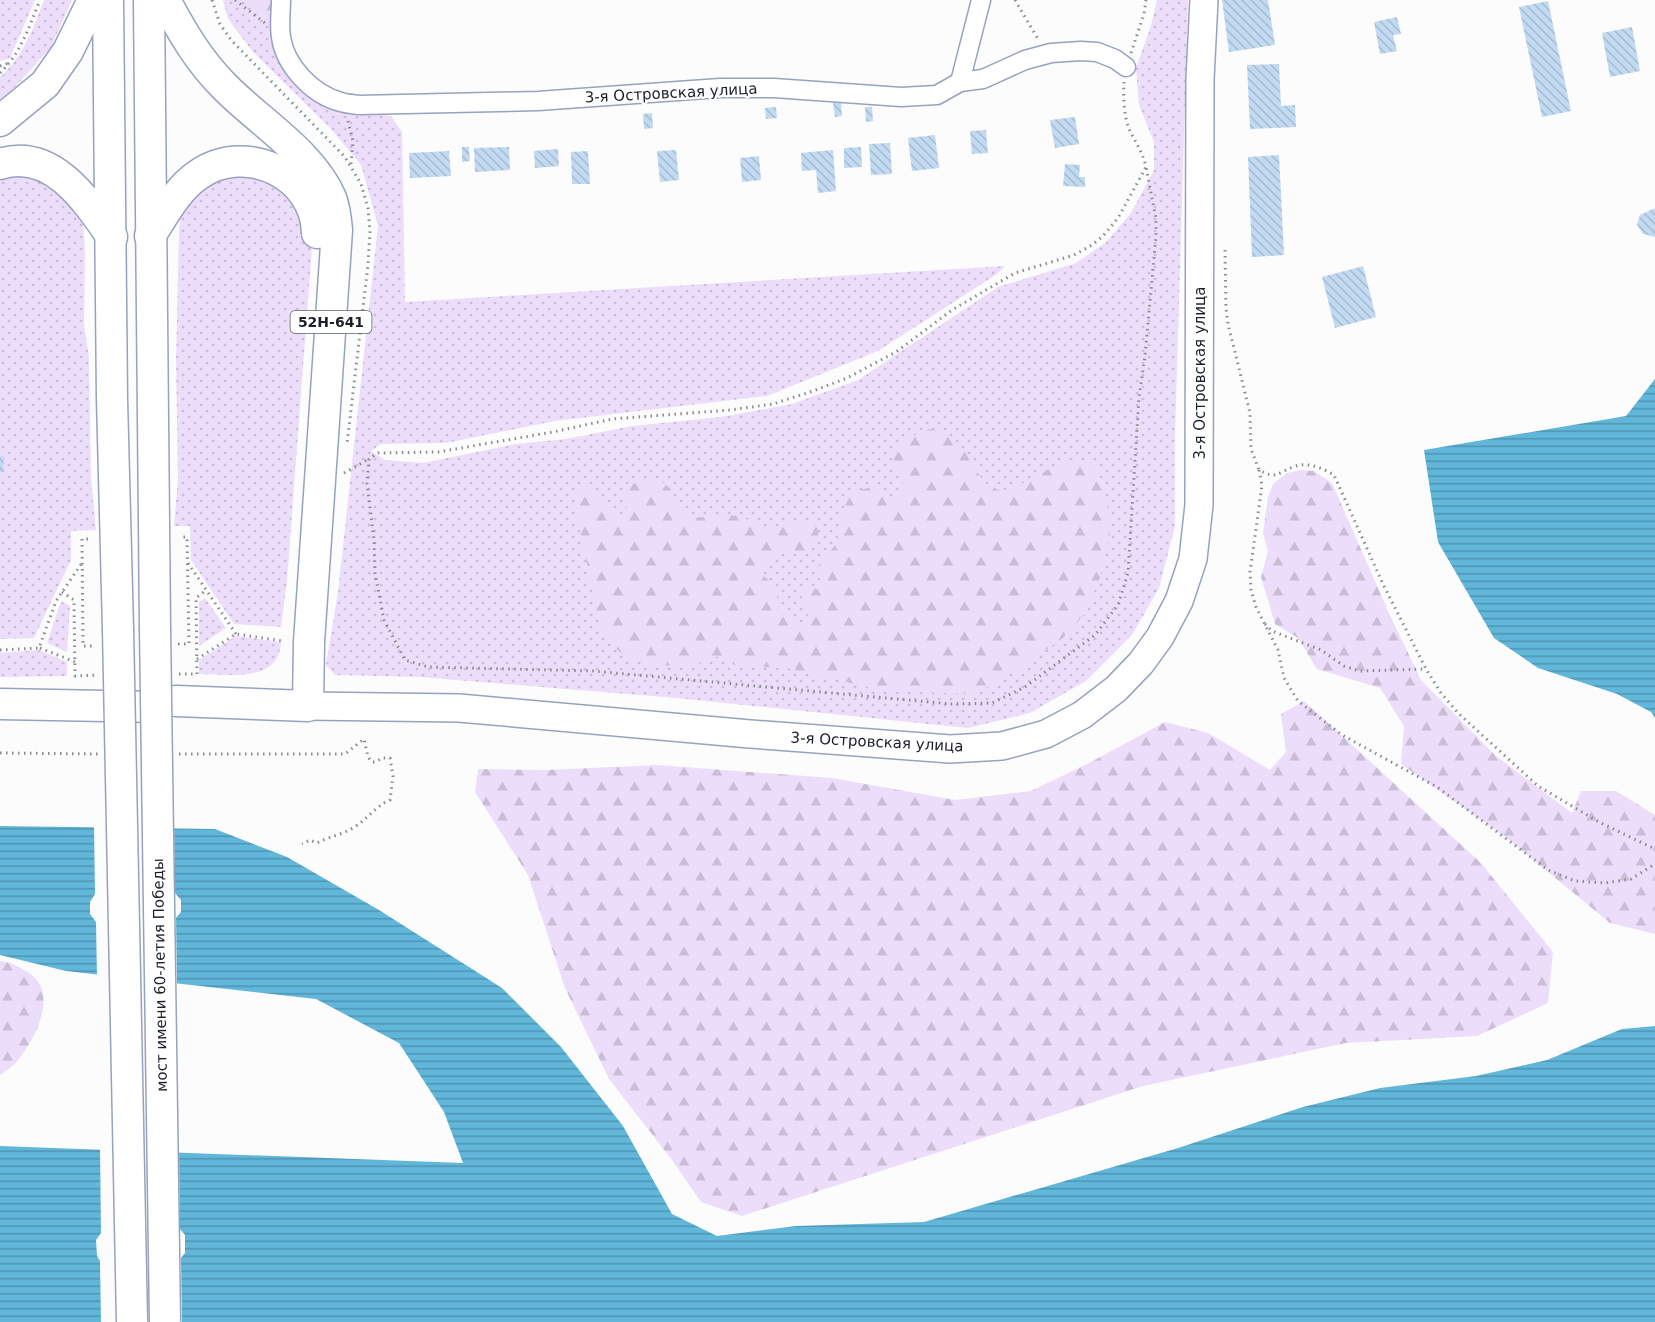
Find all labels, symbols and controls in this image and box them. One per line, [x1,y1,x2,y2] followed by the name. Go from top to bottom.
[584,79,758,107] street label: 3-я Островская улица
[1191,287,1209,459] street label: 3-я Островская улица
[290,311,372,333] road number: 52Н-641
[790,728,964,756] street label: 3-я Островская улица
[149,858,171,1092] street label: мост имени 60-летия Победы

